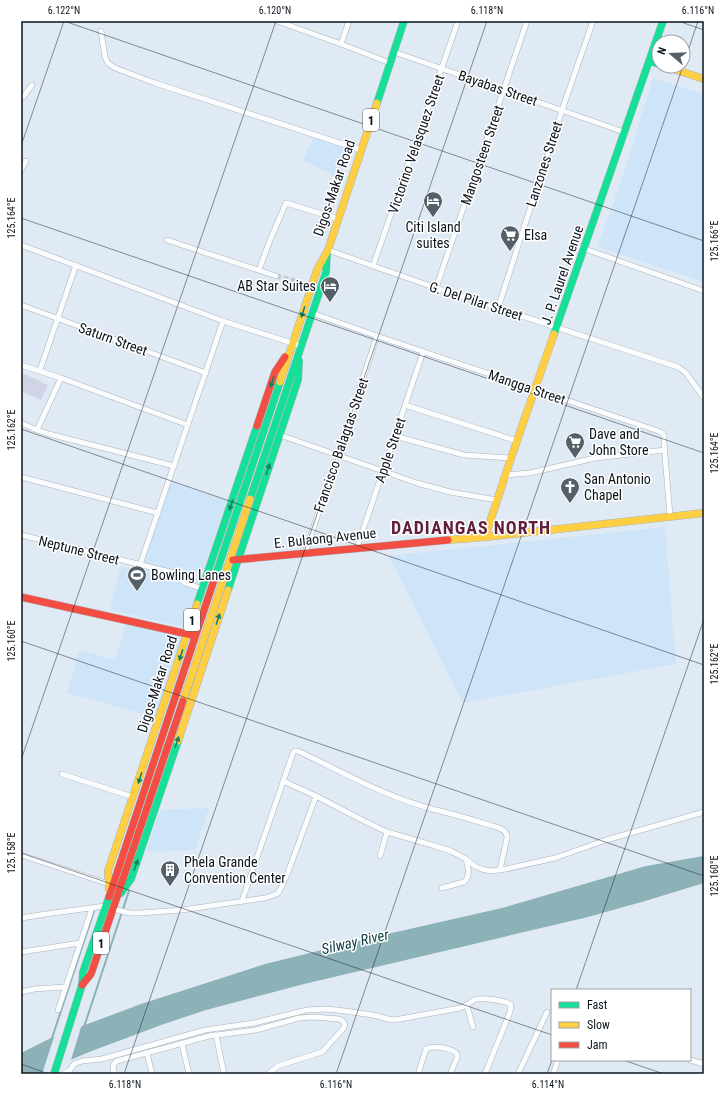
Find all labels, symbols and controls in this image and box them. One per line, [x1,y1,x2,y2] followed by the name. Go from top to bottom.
[48,5,80,16] text: 6.122°N
[259,5,291,16] text: 6.120°N
[471,5,503,16] text: 6.118°N
[682,5,714,16] text: 6.116°N
[651,34,691,74] north arrow
[655,45,669,56] text: N
[456,67,540,109] street label: Bayabas Street
[385,72,447,216] street label: Victorino Velasquez Street
[457,103,507,207] street label: Mangosteen Street
[363,109,379,131] road number: 1
[523,119,565,209] street label: Lanzones Street
[310,138,358,238] street label: Digos-Makar Road
[422,190,444,218] hotel icon: Citi Island suites
[6,197,17,238] text: 125.164°E
[405,219,461,251] place label: Citi Island suites
[709,220,720,261] text: 125.166°E
[538,223,587,327] street label: J. P. Laurel Avenue
[499,224,521,252] supermarket icon: Elsa
[524,227,547,243] place label: Elsa
[319,275,341,303] hotel icon: AB Star Suites
[237,278,316,294] place label: AB Star Suites
[427,278,525,324] street label: G. Del Pilar Street
[300,306,306,318] one-way arrow
[76,319,150,359] street label: Saturn Street
[486,366,568,408] street label: Mangga Street
[269,376,275,388] one-way arrow
[310,376,372,514] street label: Francisco Balagtas Street
[6,409,17,450] text: 125.162°E
[371,415,409,485] street label: Apple Street
[589,426,649,458] place label: Dave and John Store
[564,431,586,459] supermarket icon: Dave and John Store
[709,432,720,473] text: 125.164°E
[266,462,272,474] one-way arrow
[584,471,651,503] place label: San Antonio Chapel
[559,476,581,504] church icon: San Antonio Chapel
[228,499,234,511] one-way arrow
[391,517,551,538] district label: DADIANGAS NORTH
[273,525,377,551] street label: E. Bulaong Avenue
[37,532,121,568] street label: Neptune Street
[126,564,148,592] sports icon: Bowling Lanes
[151,567,231,583] place label: Bowling Lanes
[184,609,200,631] road number: 1
[216,612,222,624] one-way arrow
[6,620,17,661] text: 125.160°E
[134,634,180,734] street label: Digos-Makar Road
[709,643,720,684] text: 125.162°E
[178,649,184,661] one-way arrow
[174,735,180,747] one-way arrow
[136,772,142,784] one-way arrow
[6,832,17,873] text: 125.158°E
[184,854,286,886] place label: Phela Grande Convention Center
[709,855,720,896] text: 125.160°E
[133,859,139,871] one-way arrow
[159,859,181,887] building icon: Phela Grande Convention Center
[320,925,391,958] water label: Silway River
[93,932,109,954] road number: 1
[551,989,691,1061] legend
[587,998,608,1012] text: Fast
[587,1018,610,1032] text: Slow
[587,1038,608,1052] text: Jam
[109,1079,141,1090] text: 6.118°N
[320,1079,352,1090] text: 6.116°N
[532,1079,564,1090] text: 6.114°N

